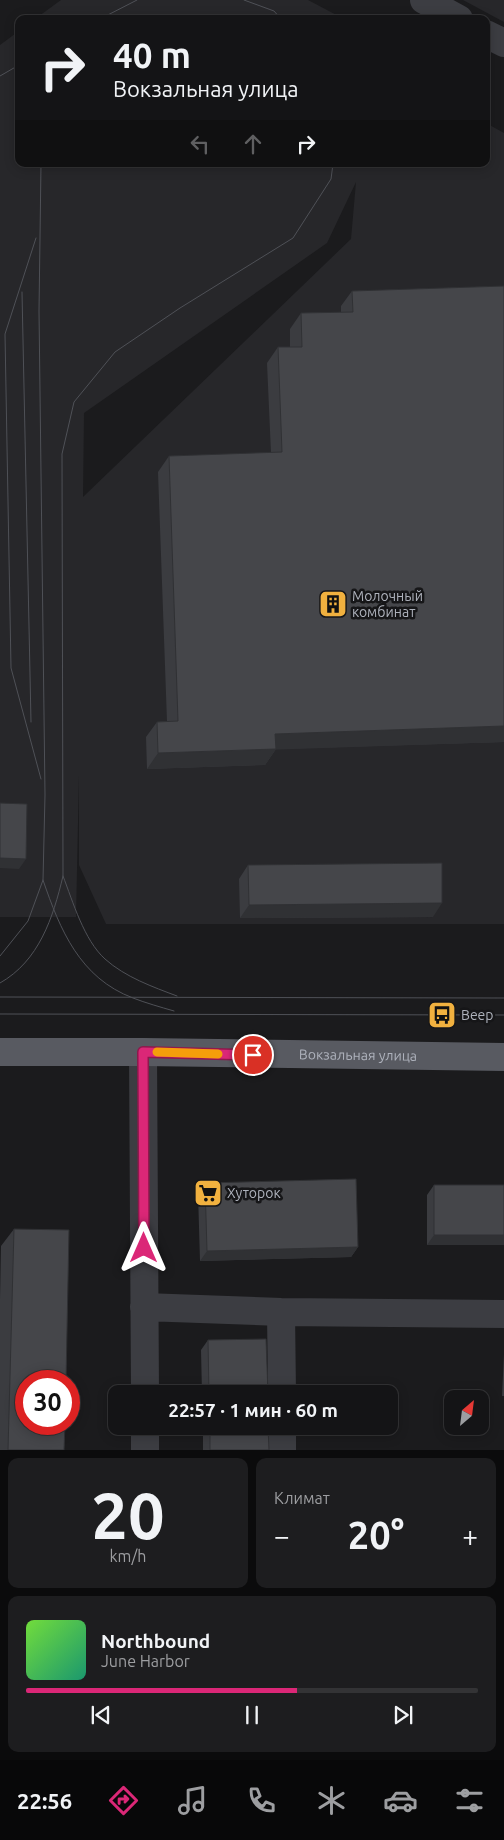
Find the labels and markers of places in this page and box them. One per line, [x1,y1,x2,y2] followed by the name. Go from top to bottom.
[352,588,423,620] place label: Молочный комбинат
[318,589,348,619] building icon: Молочный комбинат
[427,1000,457,1030] bus stop icon: Веер
[461,1007,494,1023] place label: Веер
[232,1034,274,1076] pin
[193,1178,223,1208] supermarket icon: Хуторок
[227,1185,281,1201] place label: Хуторок

